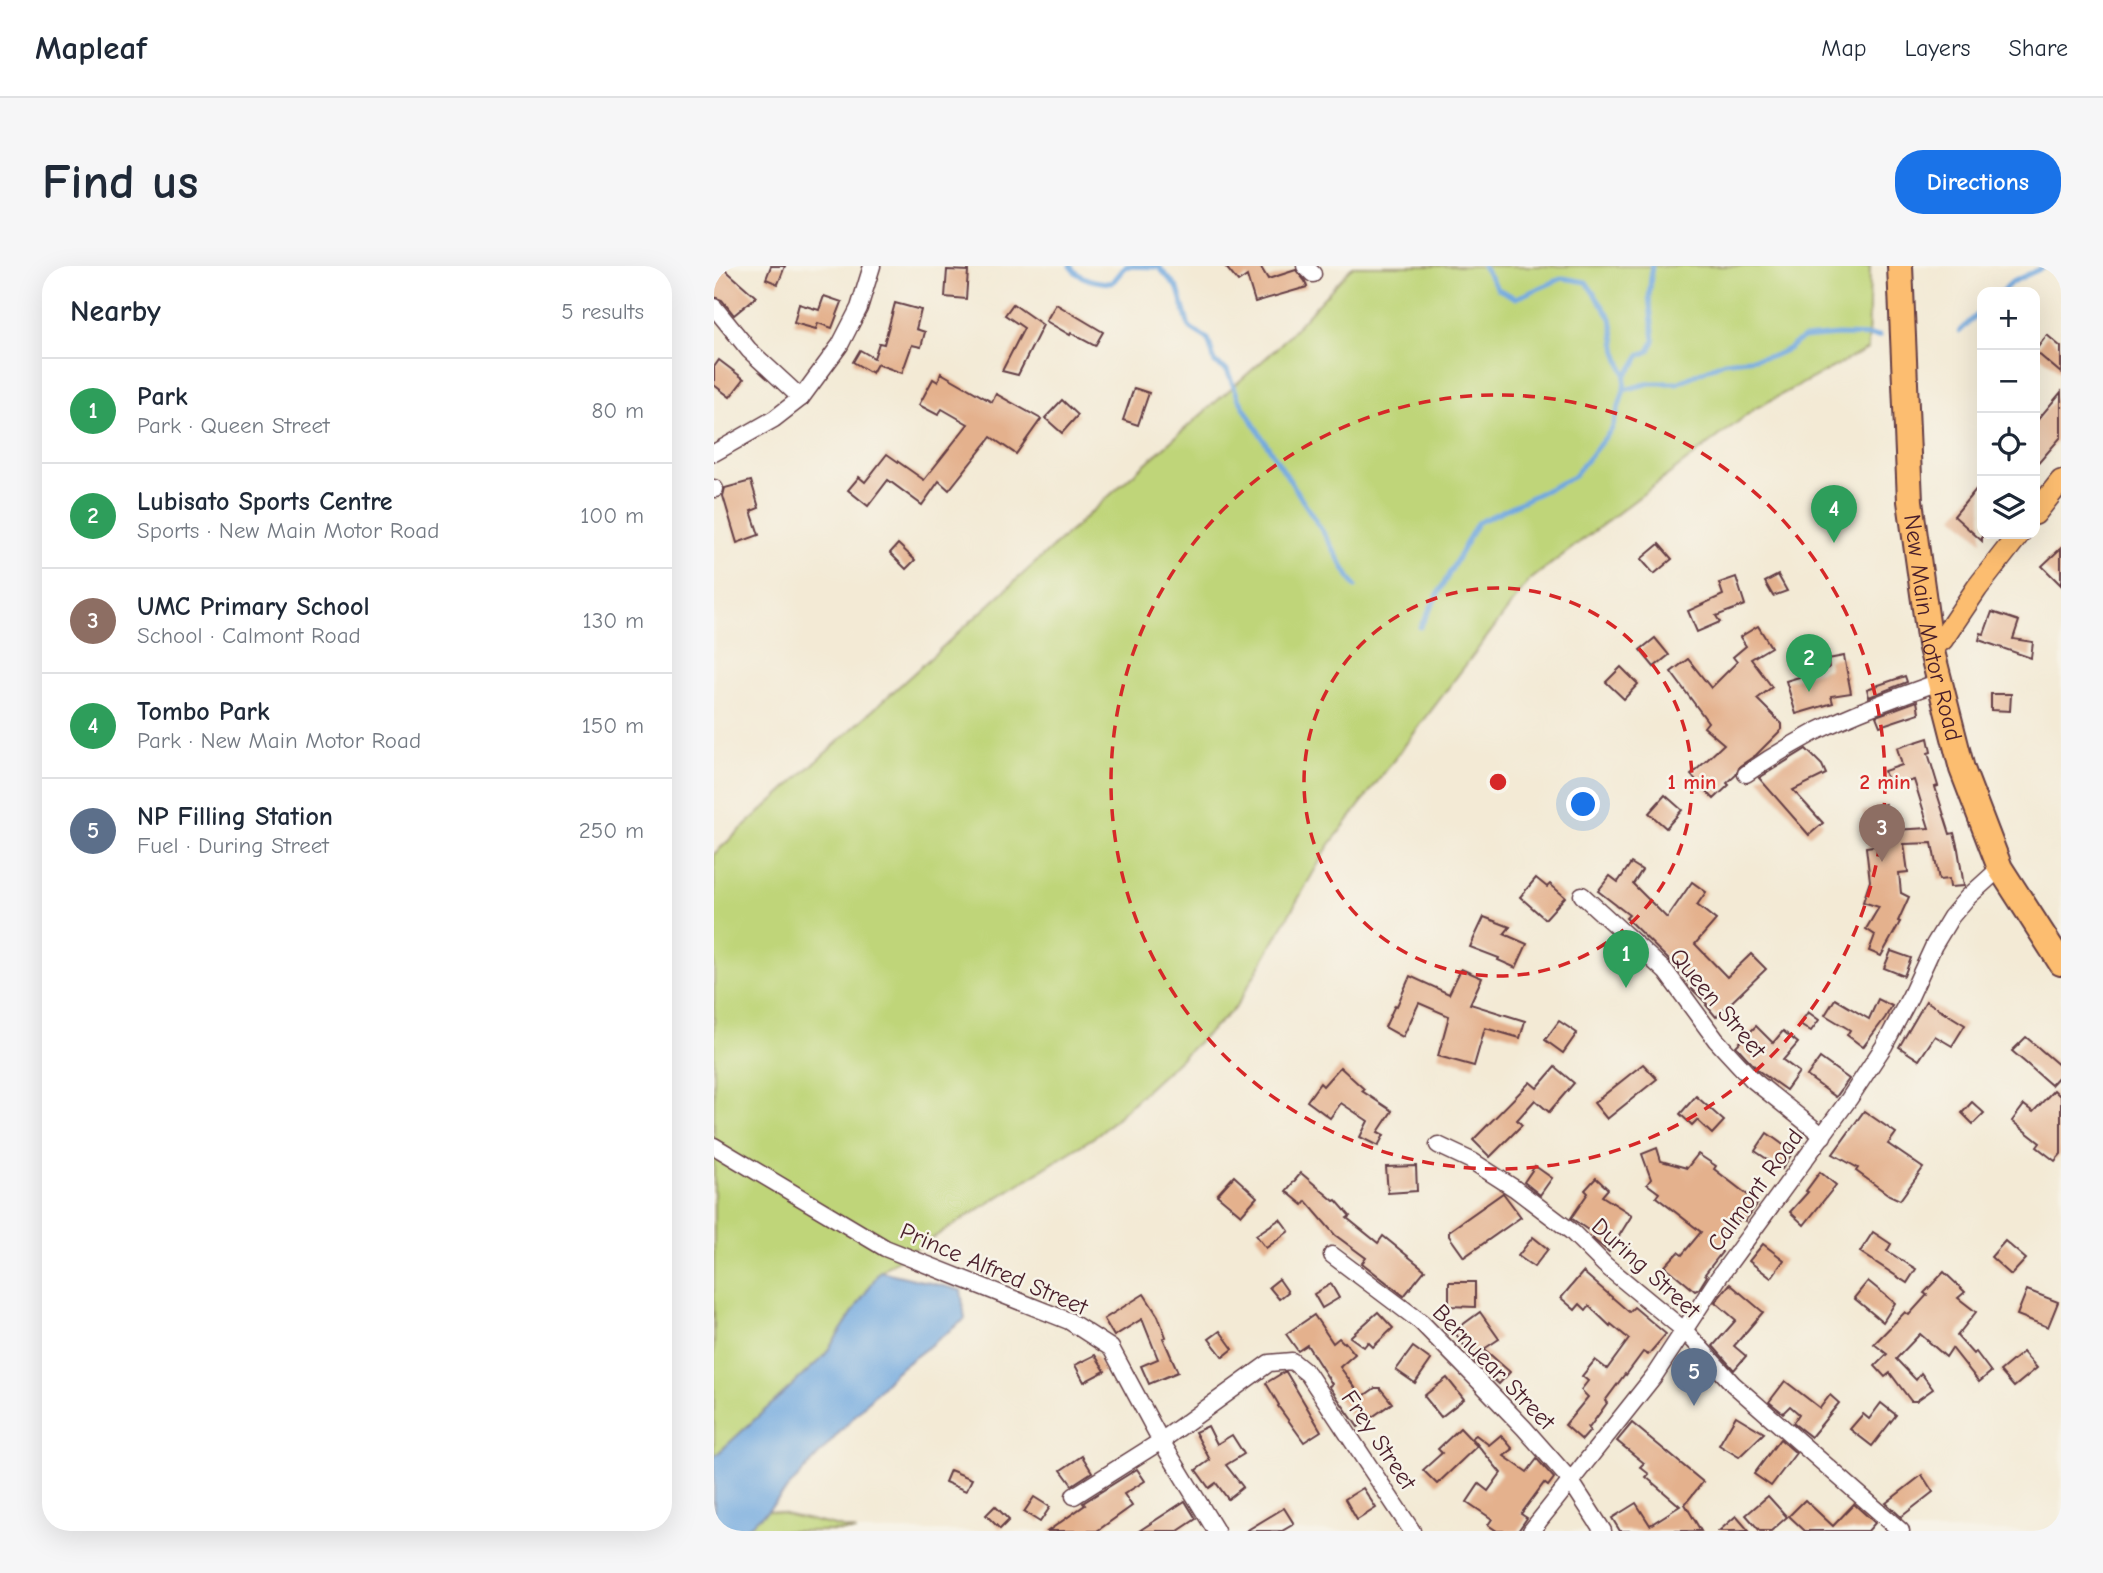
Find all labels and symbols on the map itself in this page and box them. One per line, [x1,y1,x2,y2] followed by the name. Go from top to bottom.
[1811,485,1857,543] pin: 4
[1898,513,1968,744] street label: New Main Motor Road
[1786,634,1832,692] pin: 2
[1486,770,1510,794] centre of rings
[1668,770,1716,794] text: 1 min
[1859,770,1911,794] text: 2 min
[1566,787,1600,821] your location
[1859,804,1905,862] pin: 3
[1603,930,1649,988] pin: 1
[1664,942,1773,1064] street label: Queen Street
[1701,1123,1809,1257] street label: Calmont Road
[1586,1212,1707,1325] street label: During Street
[896,1217,1093,1322] street label: Prince Alfred Street
[1427,1298,1562,1437] street label: Bernuear Street
[1671,1348,1717,1406] pin: 5
[1336,1385,1423,1496] street label: Frey Street

